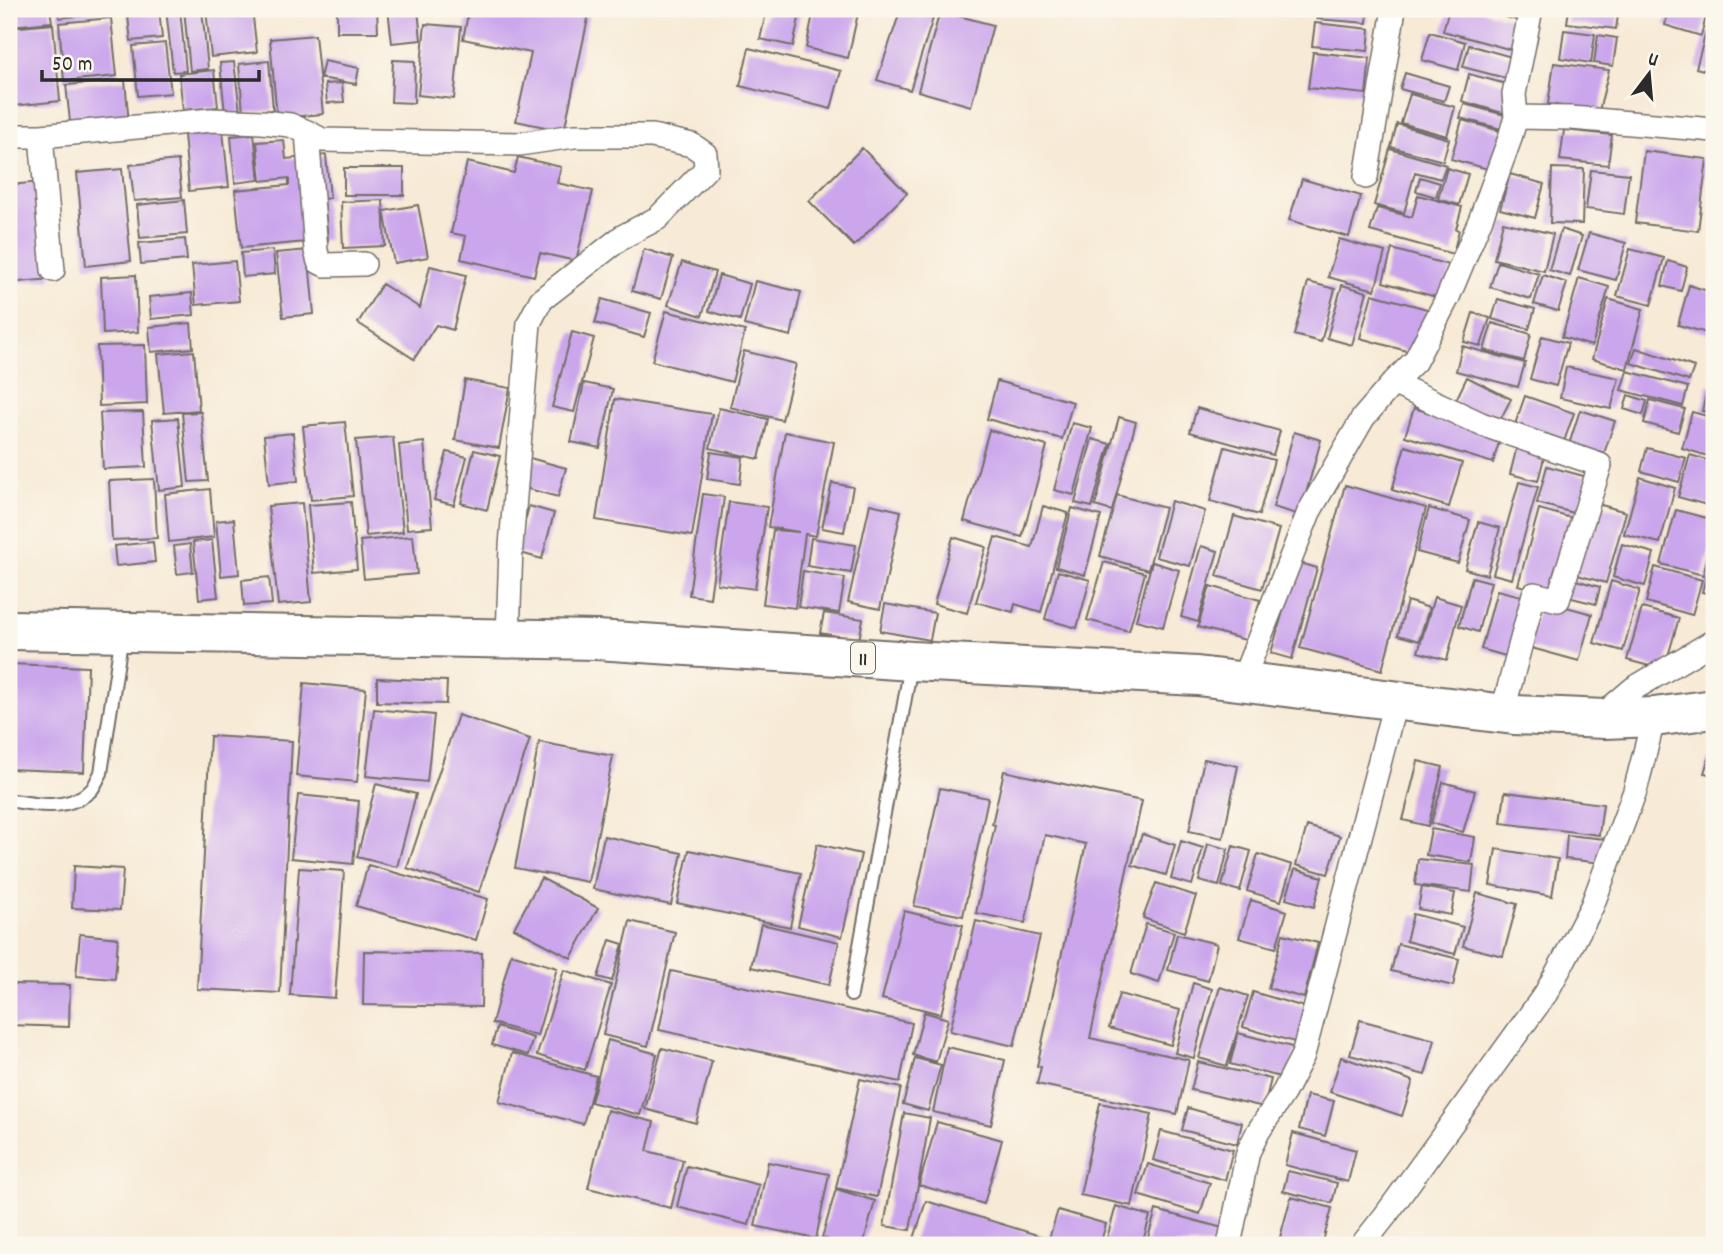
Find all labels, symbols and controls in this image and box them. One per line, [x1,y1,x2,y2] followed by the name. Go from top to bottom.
[42,38,259,82] scale bar
[1614,38,1684,108] north arrow
[1645,47,1661,75] text: U
[52,51,92,81] text: 50 m
[851,642,875,674] road number: 11

